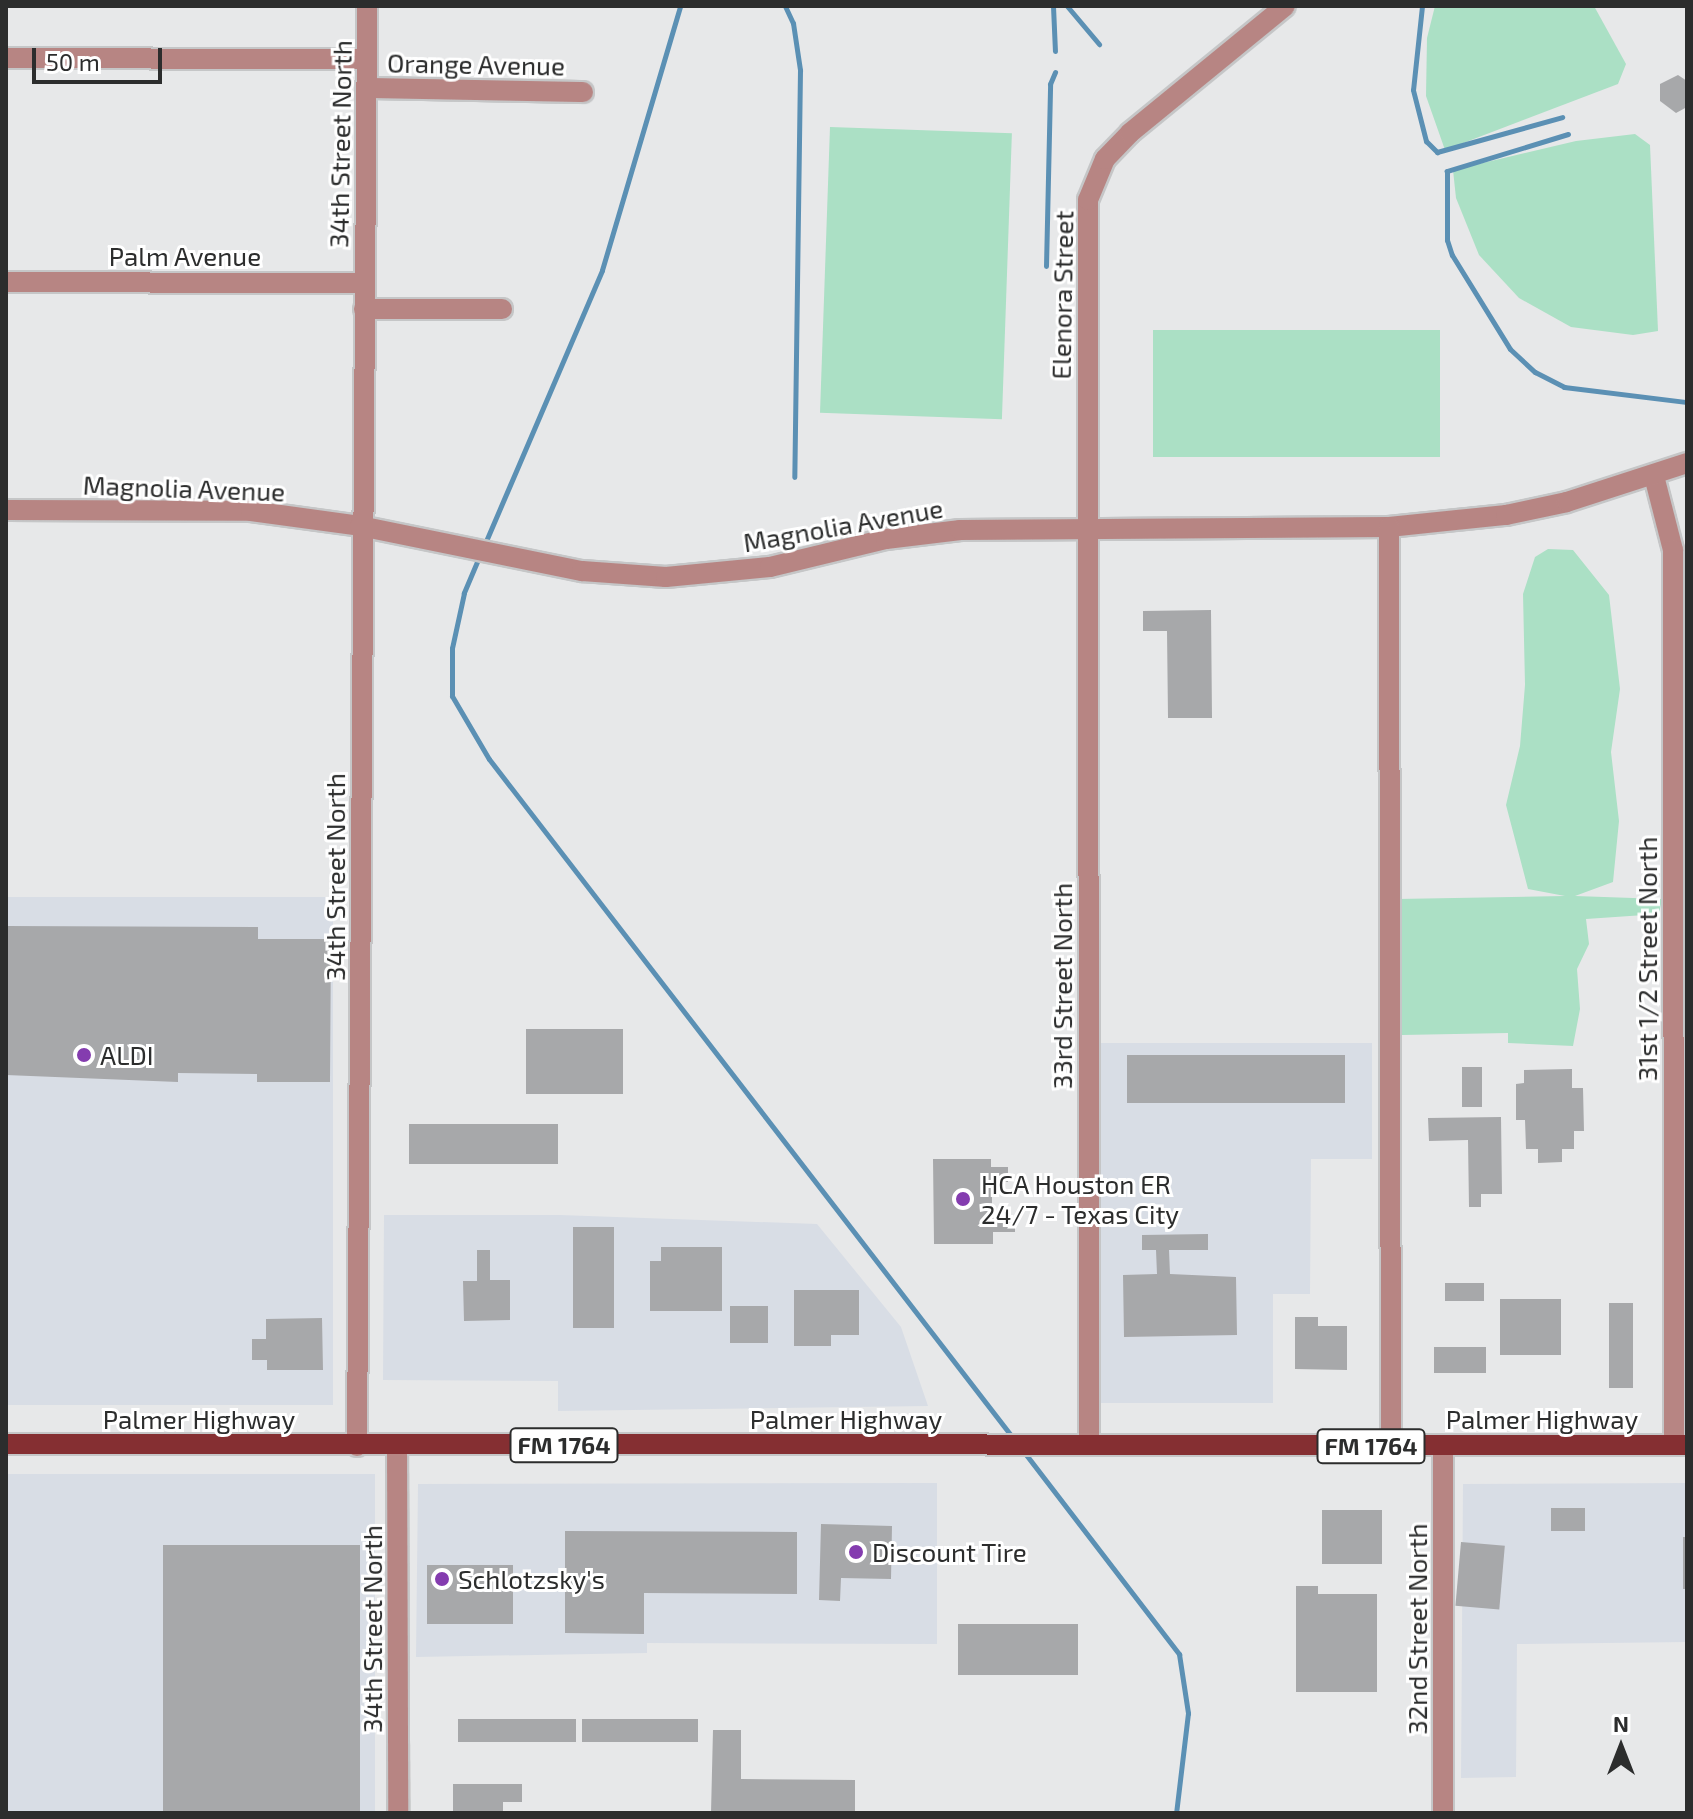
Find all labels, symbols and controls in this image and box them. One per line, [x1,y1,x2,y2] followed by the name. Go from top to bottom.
[36,32,166,82] scale bar
[323,40,357,248] street label: 34th Street North
[46,47,100,76] text: 50 m
[387,47,565,81] street label: Orange Avenue
[1045,210,1079,380] street label: Elenora Street
[109,240,261,272] street label: Palm Avenue
[82,469,286,507] street label: Magnolia Avenue
[740,492,946,558] street label: Magnolia Avenue
[319,773,351,981] street label: 34th Street North
[1631,837,1663,1081] street label: 31st 1/2 Street North
[1046,883,1078,1089] street label: 33rd Street North
[100,1039,154,1071] place label: ALDI
[75,1046,93,1064] marker: ALDI
[981,1168,1180,1230] place label: HCA Houston ER 24/7 - Texas City
[952,1188,974,1210] marker: HCA Houston ER 24/7 - Texas City
[103,1403,295,1435] street label: Palmer Highway
[750,1403,942,1435] street label: Palmer Highway
[1446,1403,1638,1435] street label: Palmer Highway
[508,1425,620,1465] road number: FM 1764
[1315,1426,1427,1466] road number: FM 1764
[1401,1523,1433,1735] street label: 32nd Street North
[356,1525,388,1733] street label: 34th Street North
[872,1536,1027,1568] place label: Discount Tire
[847,1543,865,1561] marker: Discount Tire
[458,1563,605,1595] place label: Schlotzsky's
[433,1570,451,1588] marker: Schlotzsky's
[1581,1707,1661,1787] north arrow
[1613,1710,1629,1736] text: N

